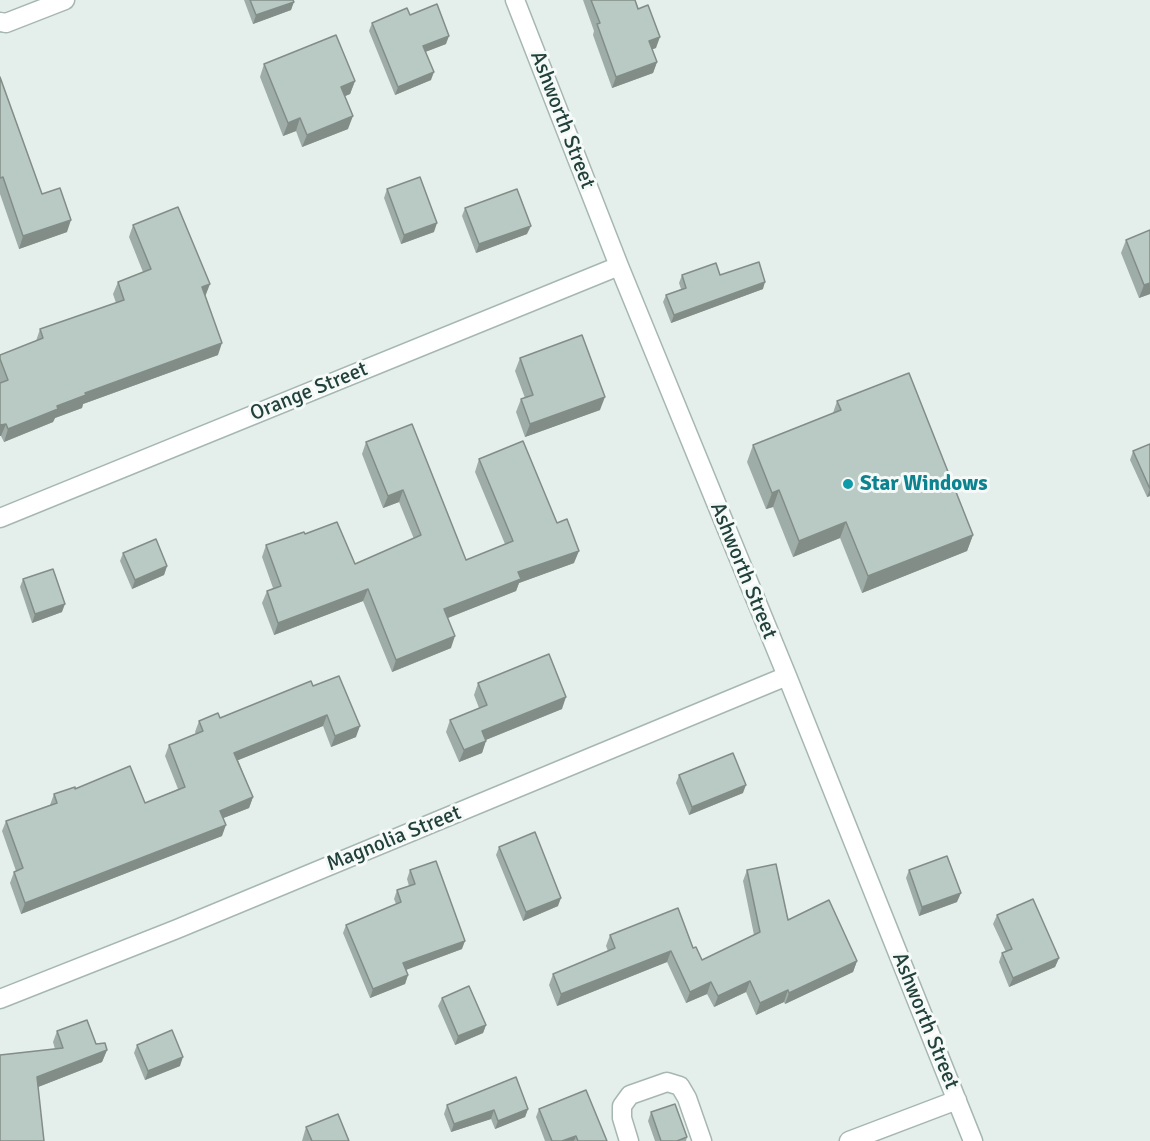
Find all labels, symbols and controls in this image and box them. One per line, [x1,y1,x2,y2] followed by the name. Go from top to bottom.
[524,48,600,192] street label: Ashworth Street
[247,357,371,427] street label: Orange Street
[860,471,987,497] place label: Star Windows
[841,477,855,491] marker: Star Windows
[704,499,782,643] street label: Ashworth Street
[323,801,465,877] street label: Magnolia Street
[886,949,964,1093] street label: Ashworth Street

